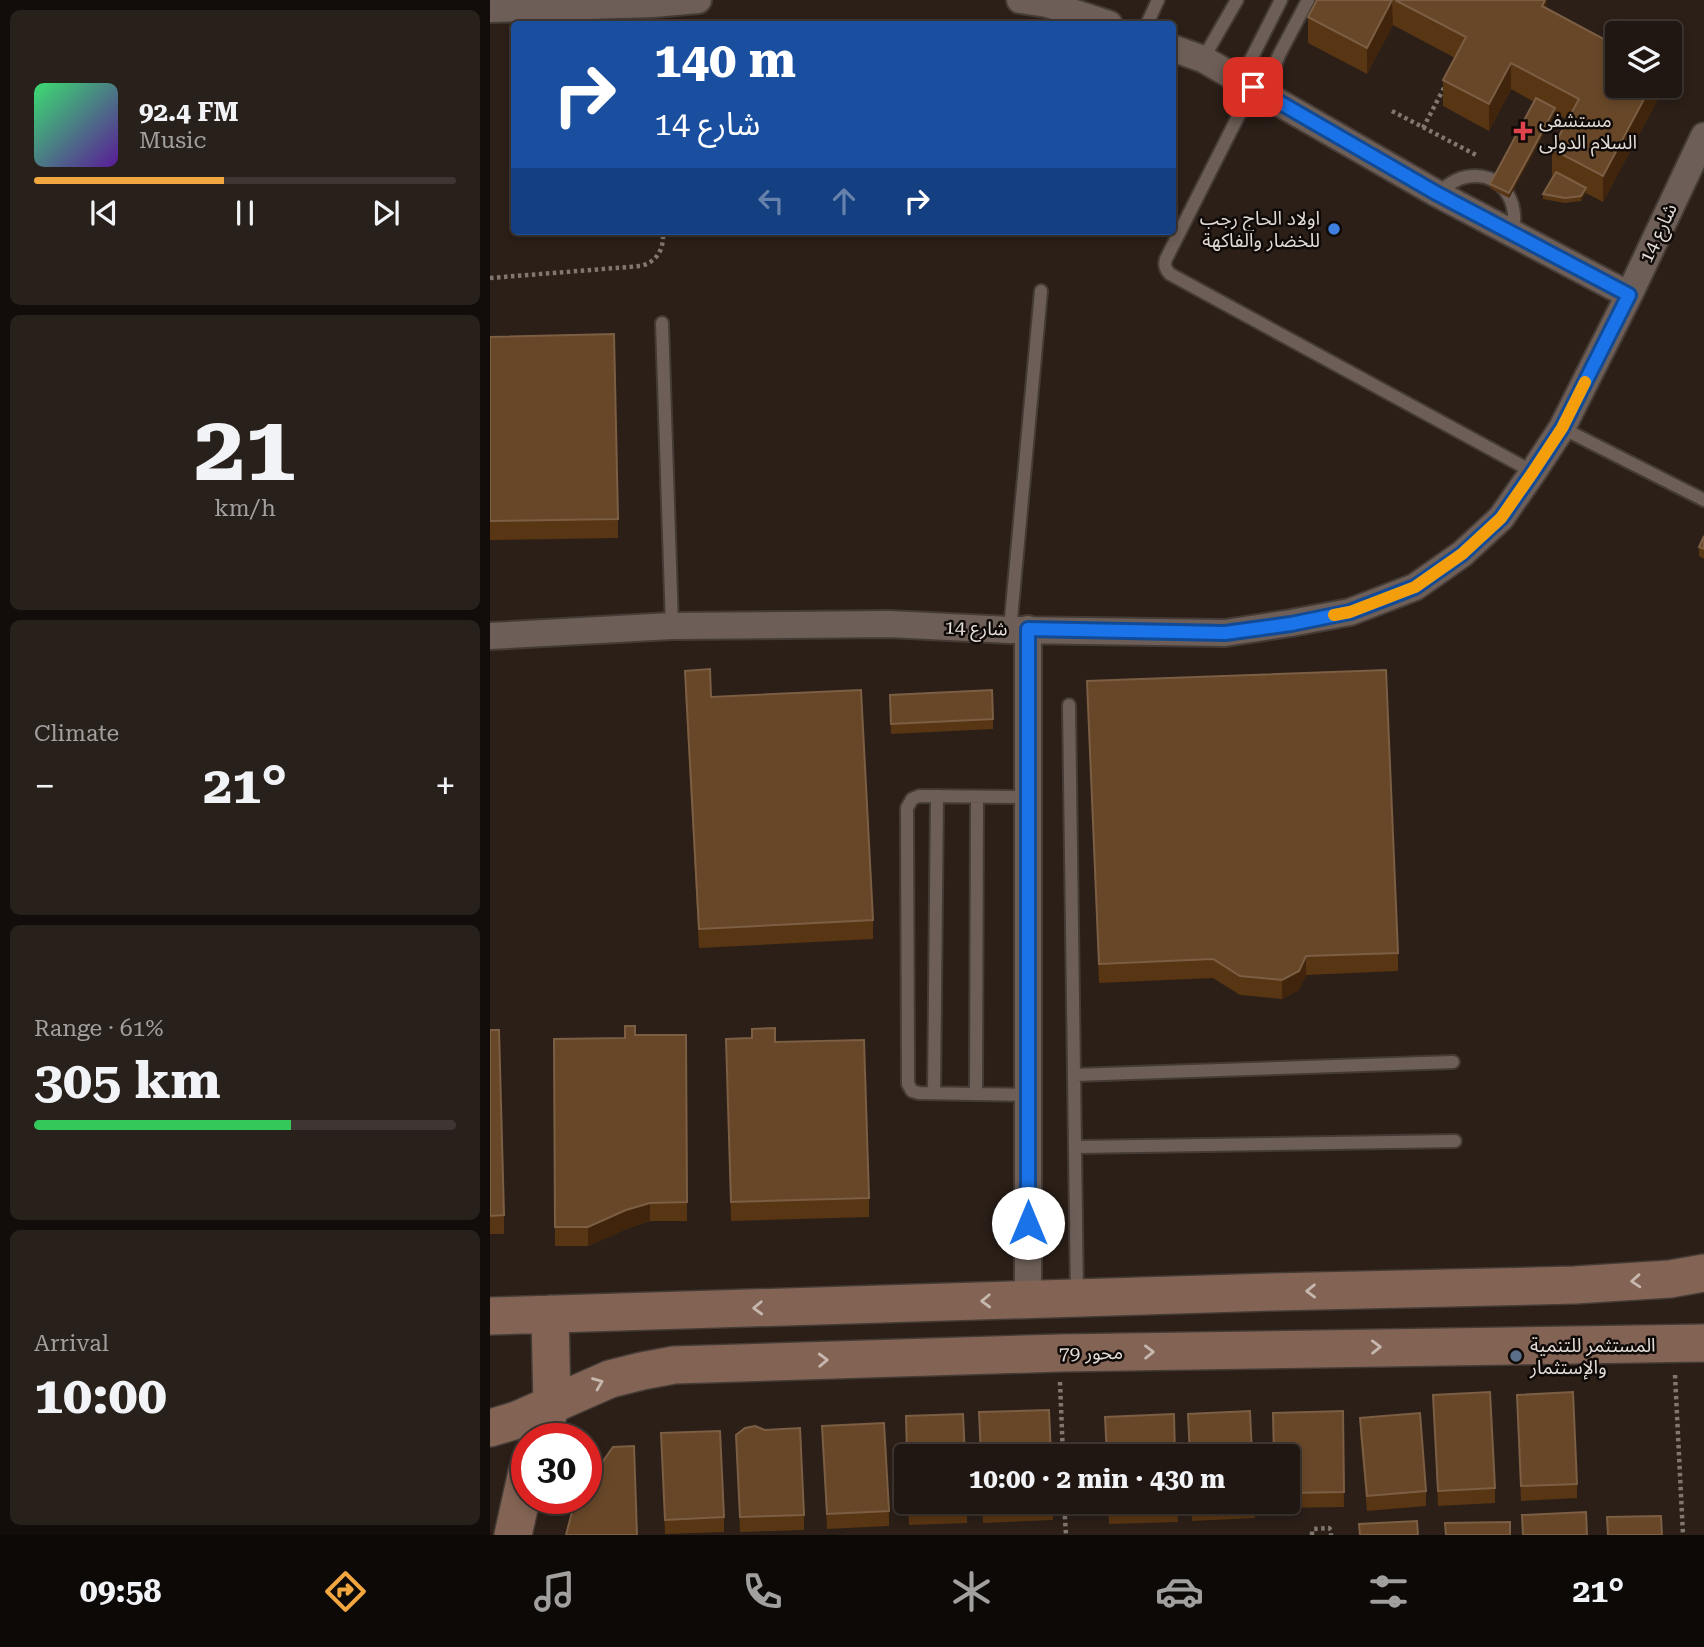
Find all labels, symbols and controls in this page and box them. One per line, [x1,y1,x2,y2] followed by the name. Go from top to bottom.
[1605,21,1682,98] map controls
[1605,21,1682,98] button: layers
[654,32,796,89] text: 140 m
[539,49,630,140] icon: right
[1223,57,1283,117] pin
[1234,68,1272,106] icon: arrive
[139,97,239,127] text: 92.4 FM
[654,105,760,143] text: شارع 14
[1539,109,1637,157] place label: مستشفى السلام الدولى
[1513,121,1533,141] marker: مستشفى السلام الدولى
[139,127,206,154] text: Music
[752,182,790,220] icon: left
[825,182,863,220] icon: ahead
[898,182,936,220] icon: right
[85,194,123,232] icon: previous
[226,194,264,232] icon: pause
[367,194,405,232] icon: next
[1634,200,1684,267] street label: شارع 14
[1200,207,1320,252] place label: اولاد الحاج رجب للخضار والفاكهة
[1326,221,1342,237] marker: اولاد الحاج رجب للخضار والفاكهة
[194,396,296,502] text: 21
[214,495,276,522] text: km/h
[944,615,1008,643] street label: شارع 14
[34,720,119,747] text: Climate
[203,755,287,816] text: 21°
[34,764,55,808] text: −
[435,764,456,808] text: +
[34,1015,163,1042] text: Range · 61%
[34,1050,221,1111] text: 305 km
[991,1186,1065,1260] position arrow
[1630,1273,1641,1288] one-way arrow
[1305,1284,1316,1299] one-way arrow
[980,1293,991,1308] one-way arrow
[752,1300,763,1315] one-way arrow
[34,1330,109,1357] text: Arrival
[1529,1334,1656,1380] place label: المستثمر للتنمية والإستثمار
[1371,1339,1382,1355] one-way arrow
[1059,1341,1123,1365] street label: محور 79
[1143,1344,1154,1359] one-way arrow
[1508,1348,1524,1364] marker: المستثمر للتنمية والإستثمار
[818,1352,829,1367] one-way arrow
[34,1365,167,1426] text: 10:00
[591,1378,603,1392] one-way arrow
[511,1423,602,1514] speed limit sign: 30
[969,1464,1225,1494] text: 10:00 · 2 min · 430 m
[321,1567,370,1616] icon: directions
[530,1567,579,1616] icon: music
[738,1567,787,1616] icon: phone
[947,1567,996,1616] icon: climate
[1155,1567,1204,1616] icon: car
[1364,1567,1413,1616] icon: filters
[80,1572,161,1610] text: 09:58
[1572,1572,1624,1610] text: 21°

